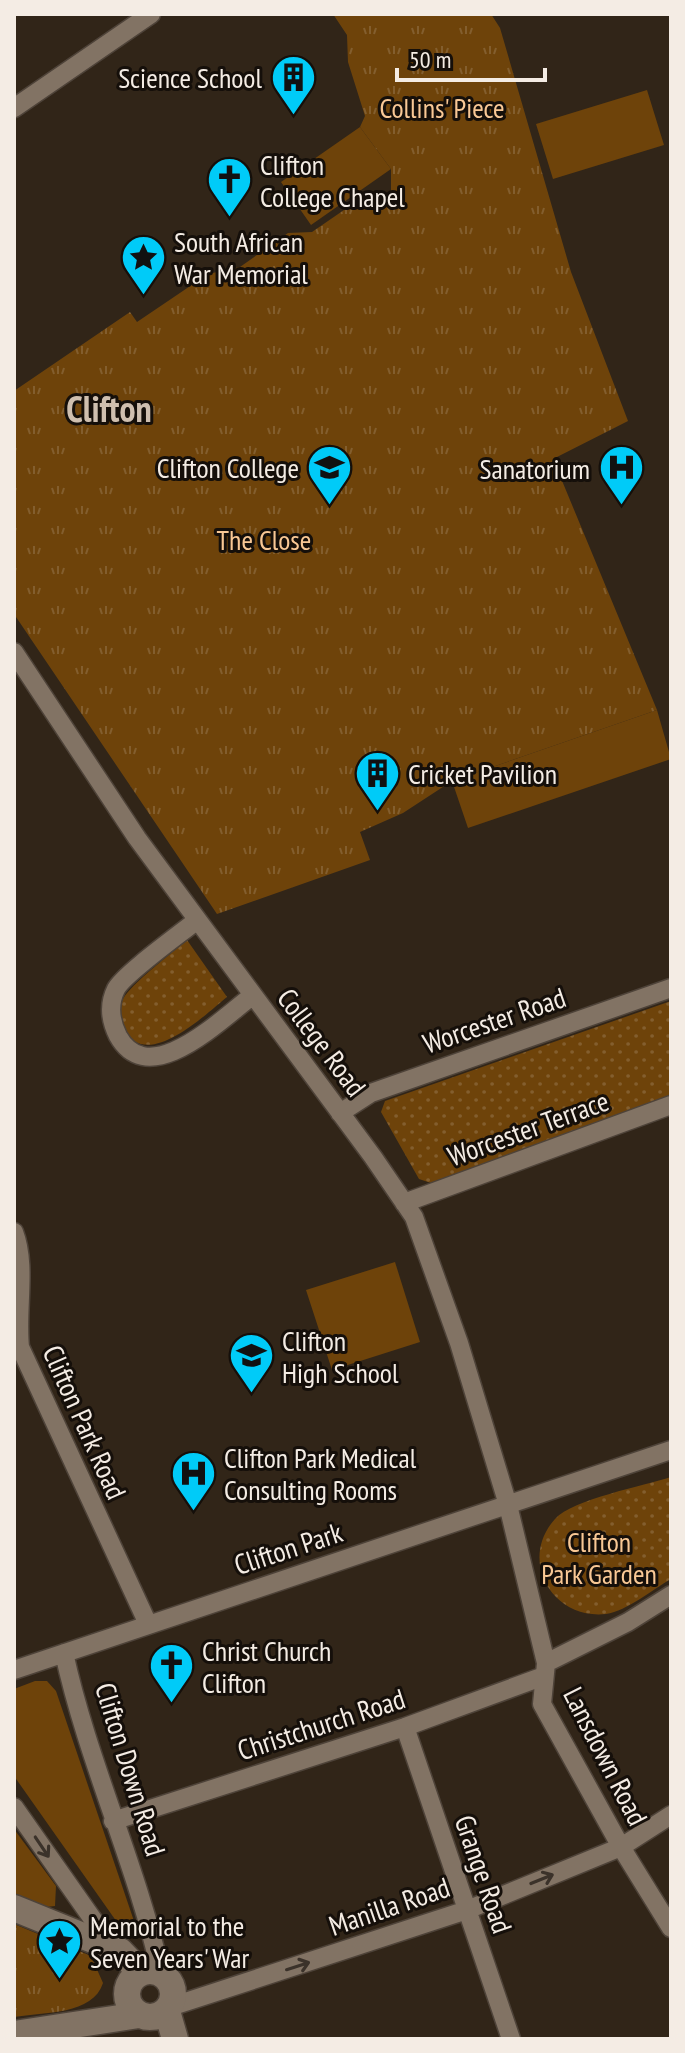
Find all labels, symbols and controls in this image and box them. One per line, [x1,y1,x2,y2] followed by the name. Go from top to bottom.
[397,32,545,82] scale bar
[409,44,451,75] text: 50 m
[269,53,317,116] building icon: Science School
[118,59,262,96] place label: Science School
[379,89,505,126] park label: Collins' Piece
[260,146,405,215] place label: Clifton College Chapel
[205,156,253,219] church icon: Clifton College Chapel
[174,223,308,292] place label: South African War Memorial
[119,233,167,296] place icon: South African War Memorial
[66,385,152,432] district label: Clifton
[306,443,354,506] school or university icon: Clifton College
[597,444,645,507] hospital icon: Sanatorium
[157,449,299,486] place label: Clifton College
[480,450,590,487] place label: Sanatorium
[217,521,311,558] park label: The Close
[353,749,401,812] building icon: Cricket Pavilion
[408,755,557,792] place label: Cricket Pavilion
[418,978,570,1062] street label: Worcester Road
[269,981,375,1103] street label: College Road
[442,1082,614,1174] street label: Worcester Terrace
[282,1322,399,1391] place label: Clifton High School
[227,1332,275,1395] school or university icon: Clifton High School
[35,1339,135,1505] street label: Clifton Park Road
[224,1439,417,1508] place label: Clifton Park Medical Consulting Rooms
[169,1449,217,1512] hospital icon: Clifton Park Medical Consulting Rooms
[229,1513,347,1583] street label: Clifton Park
[541,1523,657,1592] park label: Clifton Park Garden
[202,1632,331,1701] place label: Christ Church Clifton
[147,1642,195,1705] church icon: Christ Church Clifton
[87,1678,175,1860] street label: Clifton Down Road
[233,1680,409,1768] street label: Christchurch Road
[555,1680,657,1832] street label: Lansdown Road
[447,1810,521,1938] street label: Grange Road
[34,1835,50,1858] one-way arrow
[324,1868,454,1944] street label: Manilla Road
[529,1871,554,1885] one-way arrow
[90,1907,249,1976] place label: Memorial to the Seven Years' War
[35,1917,83,1980] place icon: Memorial to the Seven Years' War
[285,1958,310,1973] one-way arrow

